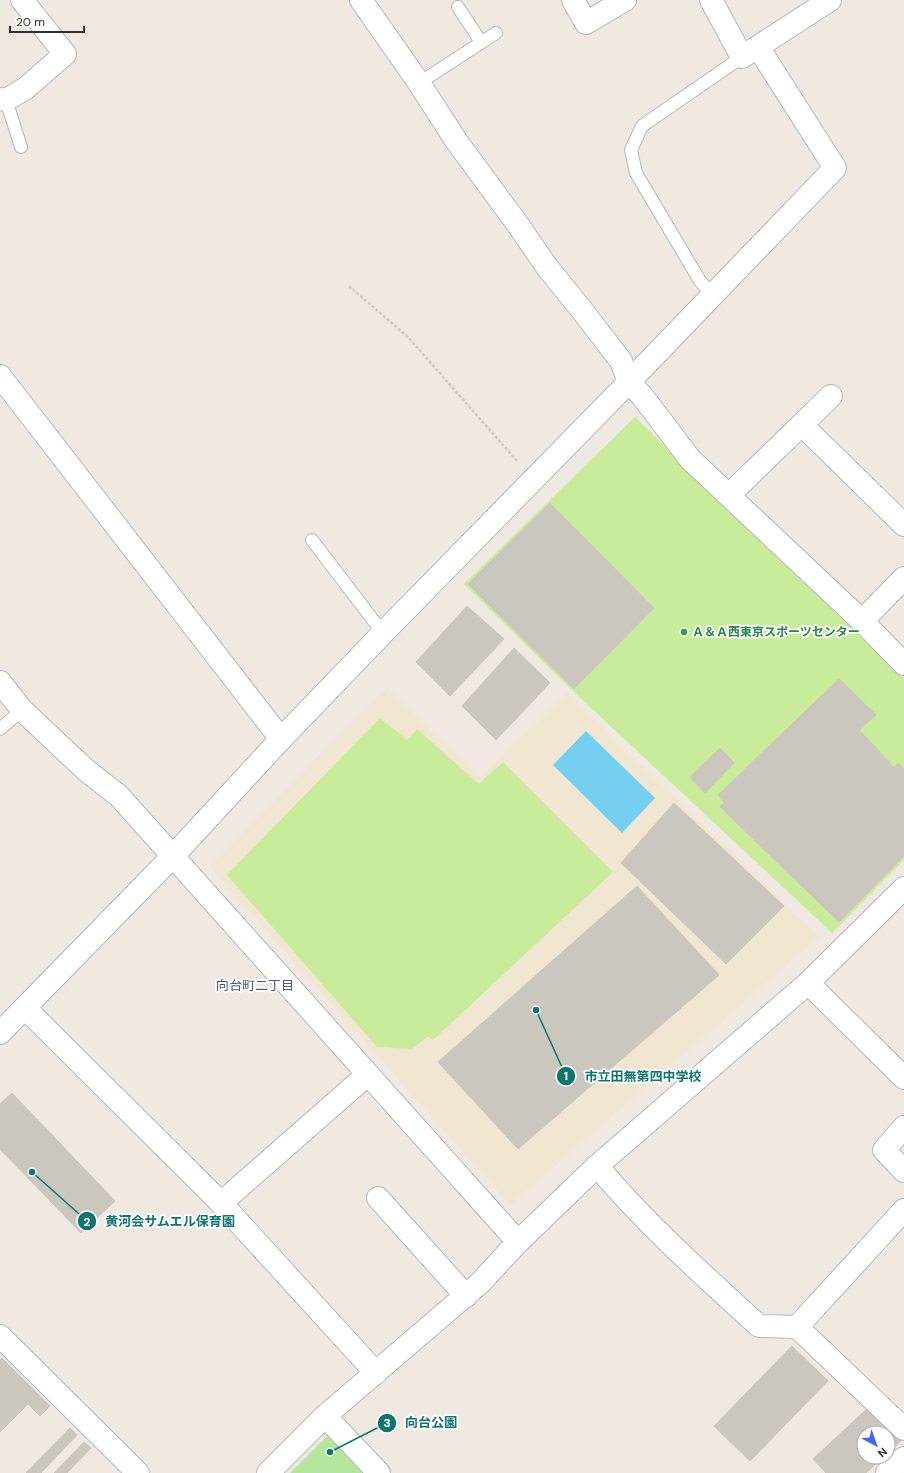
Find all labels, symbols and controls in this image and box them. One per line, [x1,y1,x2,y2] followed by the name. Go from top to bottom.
[10,8,84,34] scale bar
[16,14,45,30] text: 20 m
[692,624,860,640] place label: Ａ＆Ａ西東京スポーツセンター
[679,627,689,637] marker: Ａ＆Ａ西東京スポーツセンター
[216,977,294,994] district label: 向台町二丁目
[556,1063,709,1088] callout: 市立田無第四中学校
[564,1068,568,1084] text: 1
[584,1068,702,1085] text: 市立田無第四中学校
[77,1209,243,1234] callout: 黄河会サムエル保育園
[105,1213,235,1230] text: 黄河会サムエル保育園
[84,1214,91,1230] text: 2
[377,1410,465,1435] callout: 向台公園
[405,1414,457,1431] text: 向台公園
[383,1415,391,1431] text: 3
[856,1425,896,1465] north arrow
[875,1445,890,1460] text: N

